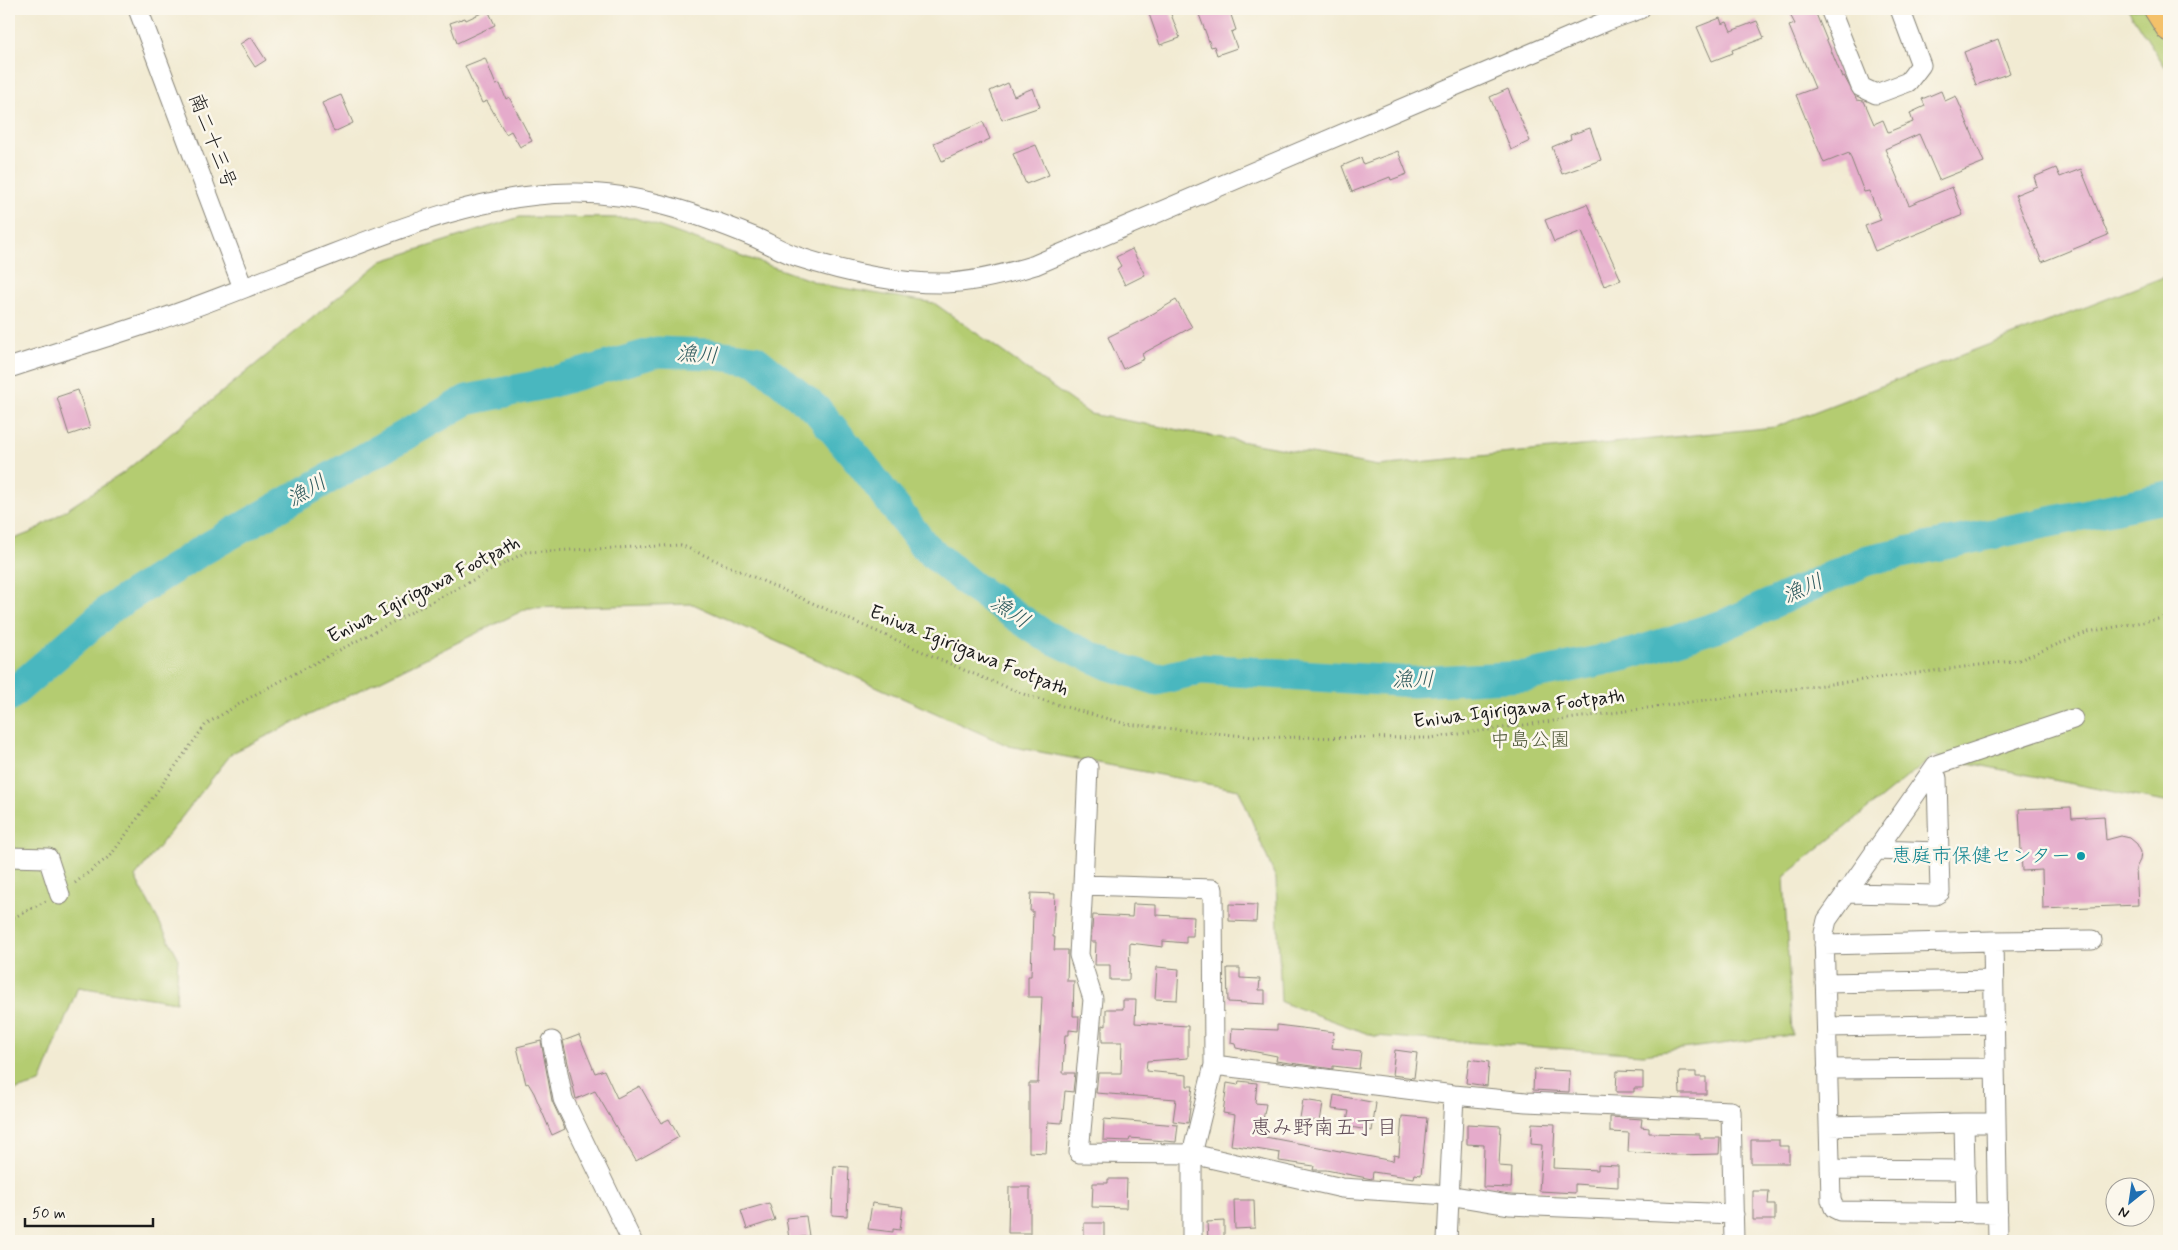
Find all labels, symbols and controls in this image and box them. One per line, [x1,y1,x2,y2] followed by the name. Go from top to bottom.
[181,89,243,193] street label: 南二十三号
[675,340,719,370] water label: 漁川
[282,468,332,514] water label: 漁川
[323,530,525,651] street label: Eniwa Igirigawa Footpath
[1778,568,1828,610] water label: 漁川
[985,589,1035,635] water label: 漁川
[865,599,1073,704] street label: Eniwa Igirigawa Footpath
[1392,666,1434,694] water label: 漁川
[1412,683,1626,736] street label: Eniwa Igirigawa Footpath
[1490,727,1570,754] park label: 中島公園
[1892,843,2071,870] place label: 恵庭市保健センター
[2075,850,2087,862] marker: 恵庭市保健センター
[1251,1114,1398,1142] district label: 恵み野南五丁目
[2106,1178,2156,1228] north arrow
[25,1195,152,1227] scale bar
[2115,1202,2133,1223] text: N
[32,1204,66,1224] text: 50 m

